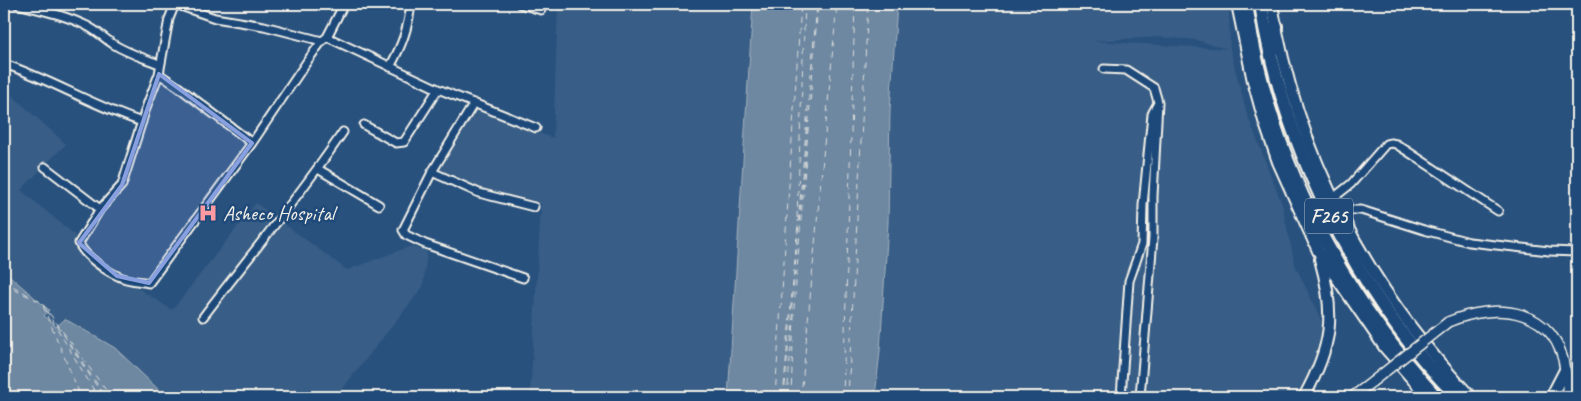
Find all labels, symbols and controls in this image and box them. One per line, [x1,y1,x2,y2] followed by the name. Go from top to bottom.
[1305,198,1353,234] road number: F265
[223,200,338,226] place label: Asheco Hospital
[197,202,219,224] hospital icon: Asheco Hospital

